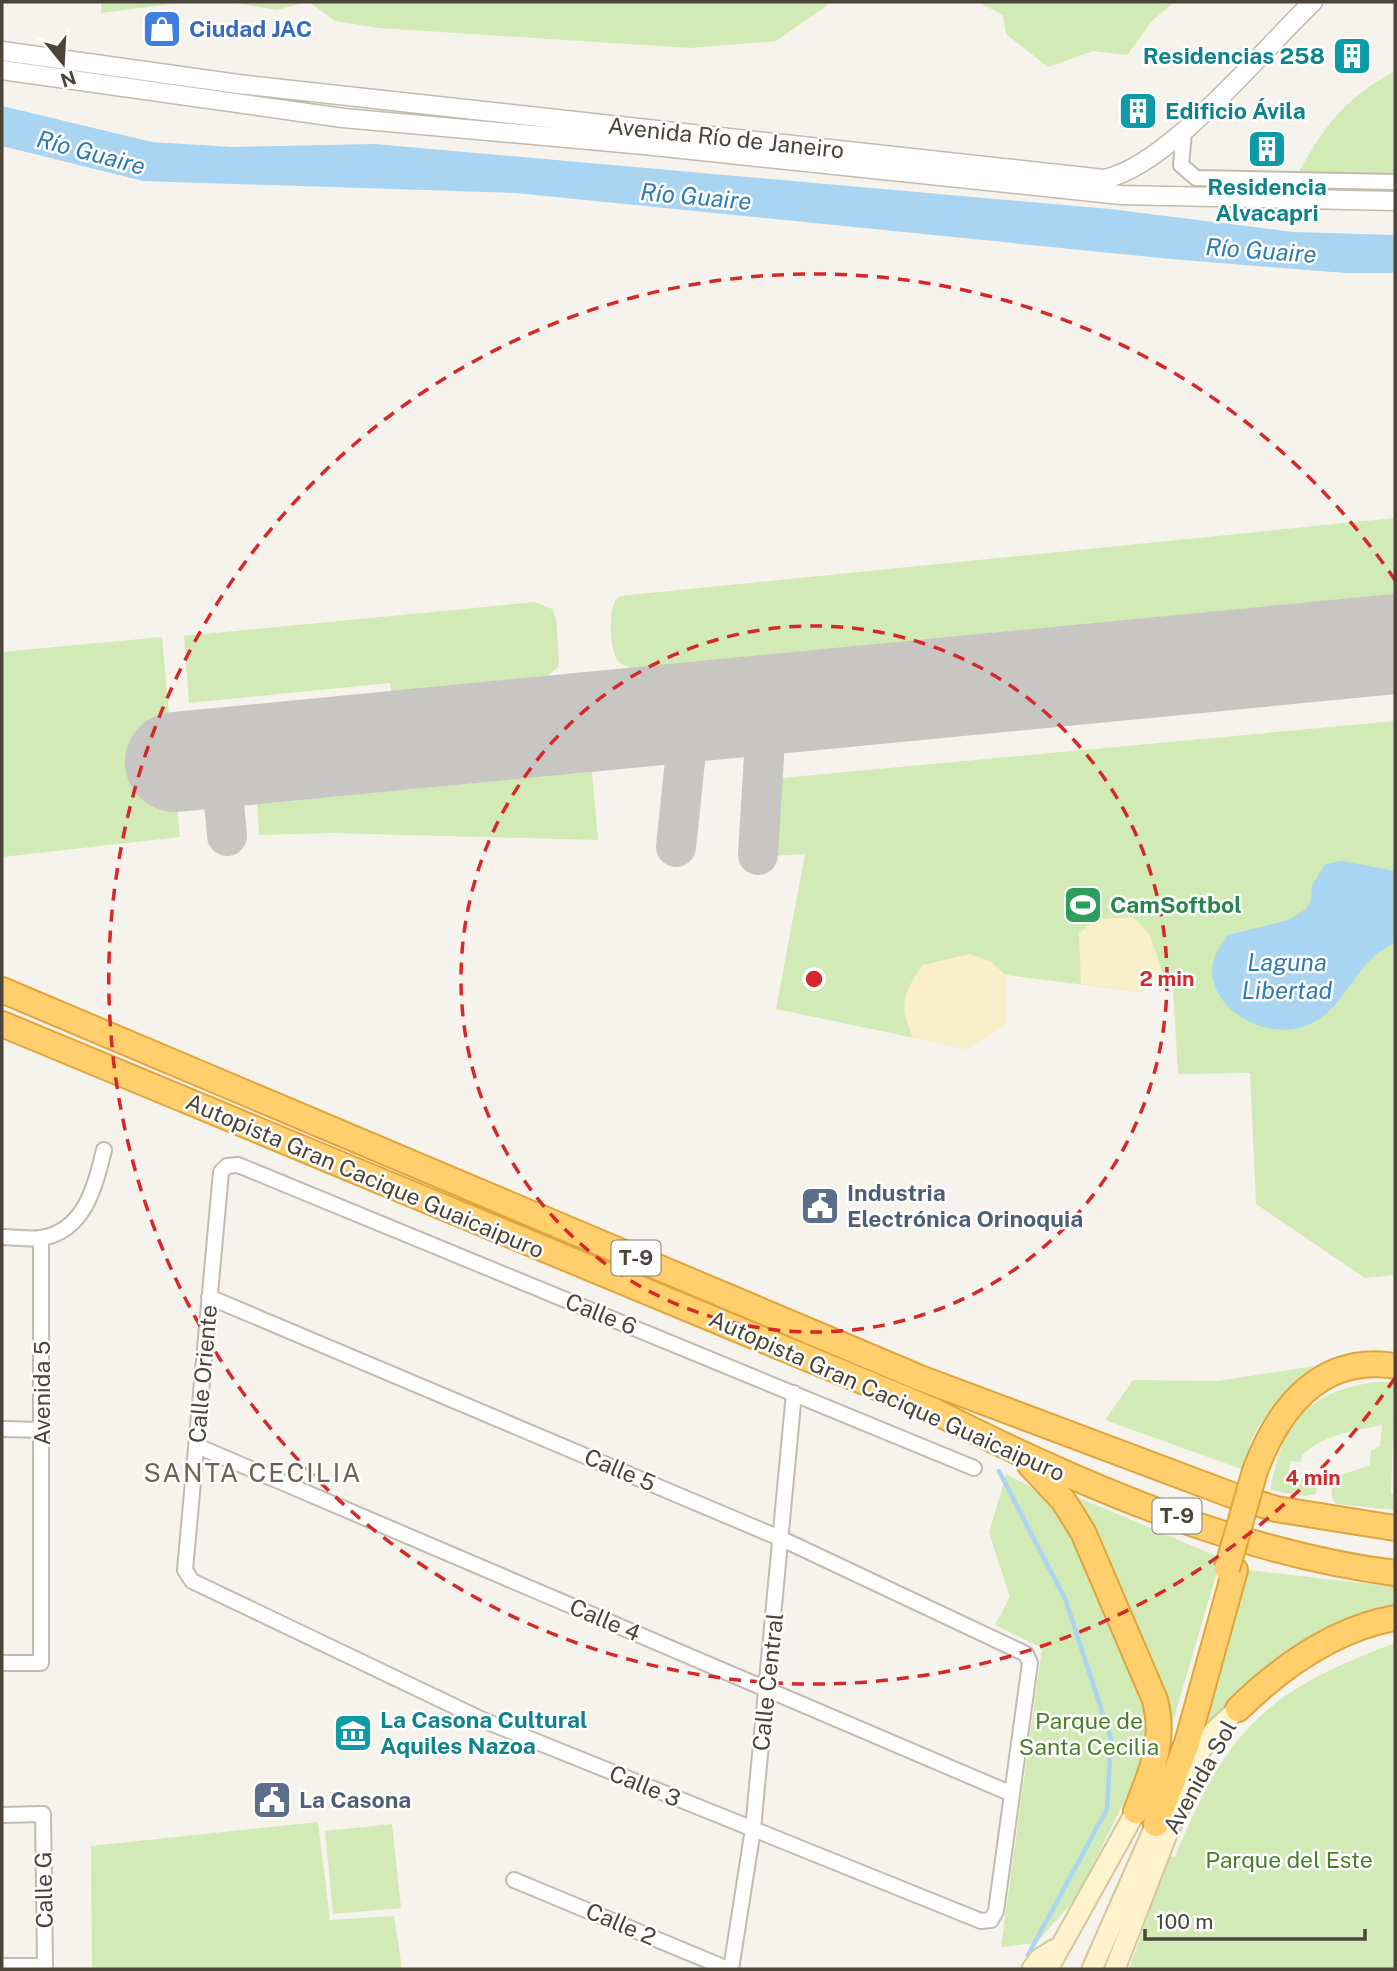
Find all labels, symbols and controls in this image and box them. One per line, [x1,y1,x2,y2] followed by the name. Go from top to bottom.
[141,8,183,50] shop icon: Ciudad JAC
[189,15,312,42] place label: Ciudad JAC
[28,28,98,98] north arrow
[1331,35,1373,77] building icon: Residencias 258
[1143,42,1325,69] place label: Residencias 258
[58,66,79,92] text: N
[1117,90,1159,132] building icon: Edificio Ávila
[1165,97,1306,124] place label: Edificio Ávila
[607,112,845,163] street label: Avenida Río de Janeiro
[34,124,149,180] water label: Río Guaire
[1246,128,1288,170] building icon: Residencia Alvacapri
[1207,173,1327,226] place label: Residencia Alvacapri
[639,177,753,215] water label: Río Guaire
[1205,232,1318,268] water label: Río Guaire
[1062,884,1104,926] sports icon: CamSoftbol
[1110,891,1242,918] place label: CamSoftbol
[1242,948,1332,1004] water label: Laguna Libertad
[1139,966,1195,991] text: 2 min
[802,967,826,991] centre of rings
[182,1088,548,1263] street label: Autopista Gran Cacique Guaicaipuro
[847,1179,1083,1232] place label: Industria Electrónica Orinoquia
[799,1185,841,1227] public building icon: Industria Electrónica Orinoquia
[612,1240,660,1276] road number: T-9
[562,1287,641,1340] street label: Calle 6
[183,1304,222,1444] street label: Calle Oriente
[705,1305,1069,1486] street label: Autopista Gran Cacique Guaicaipuro
[28,1340,55,1446] street label: Avenida 5
[581,1443,660,1497] street label: Calle 5
[143,1457,363,1488] district label: SANTA CECILIA
[1285,1465,1341,1490] text: 4 min
[1152,1498,1202,1534] road number: T-9
[566,1593,645,1646] street label: Calle 4
[747,1612,788,1752] street label: Calle Central
[380,1706,588,1759] place label: La Casona Cultural Aquiles Nazoa
[1019,1707,1159,1760] park label: Parque de Santa Cecilia
[332,1712,374,1754] museum icon: La Casona Cultural Aquiles Nazoa
[1157,1715,1242,1838] street label: Avenida Sol
[606,1759,685,1812] street label: Calle 3
[251,1779,293,1821] public building icon: La Casona
[299,1786,411,1813] place label: La Casona
[1205,1846,1373,1873] park label: Parque del Este
[29,1851,58,1929] street label: Calle G
[582,1897,660,1950] street label: Calle 2
[1145,1898,1366,1942] scale bar
[1156,1909,1213,1934] text: 100 m

